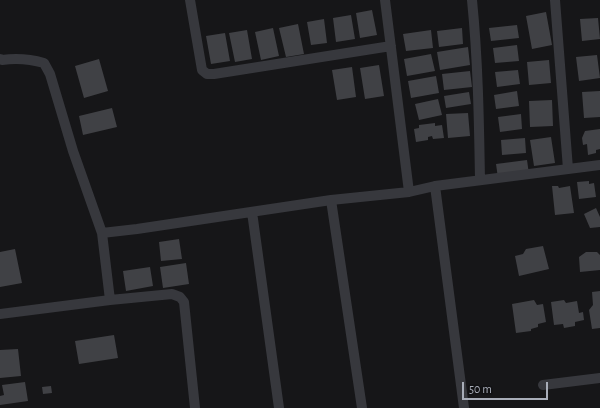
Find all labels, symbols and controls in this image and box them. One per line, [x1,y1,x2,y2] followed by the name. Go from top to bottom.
[464,374,550,400] scale bar
[469,383,492,395] text: 50 m

